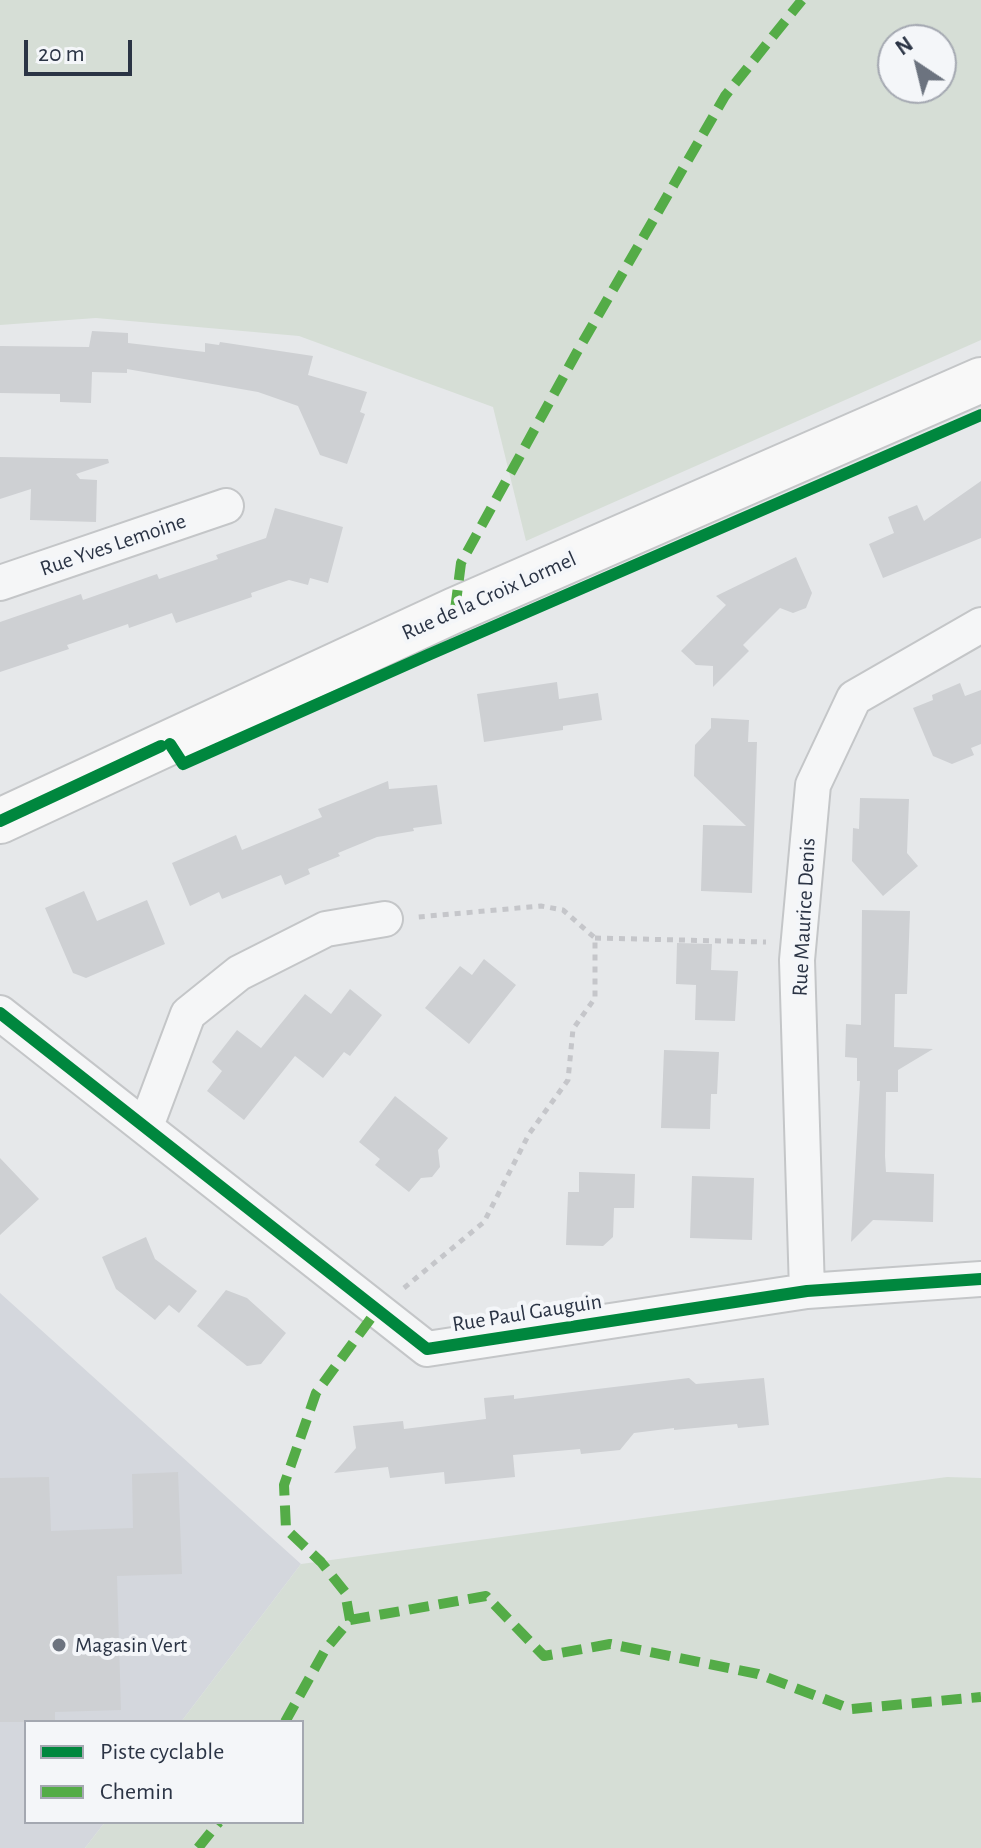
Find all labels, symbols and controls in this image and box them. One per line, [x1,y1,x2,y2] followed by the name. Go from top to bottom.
[28,24,136,74] scale bar
[877,24,957,104] north arrow
[892,33,917,59] text: N
[38,42,85,66] text: 20 m
[37,508,189,582] street label: Rue Yves Lemoine
[398,546,580,646] street label: Rue de la Croix Lormel
[787,837,821,997] street label: Rue Maurice Denis
[450,1288,604,1338] street label: Rue Paul Gauguin
[75,1632,187,1658] place label: Magasin Vert
[50,1636,68,1654] marker: Magasin Vert
[24,1720,304,1824] legend
[100,1740,224,1764] text: Piste cyclable
[100,1780,173,1804] text: Chemin

